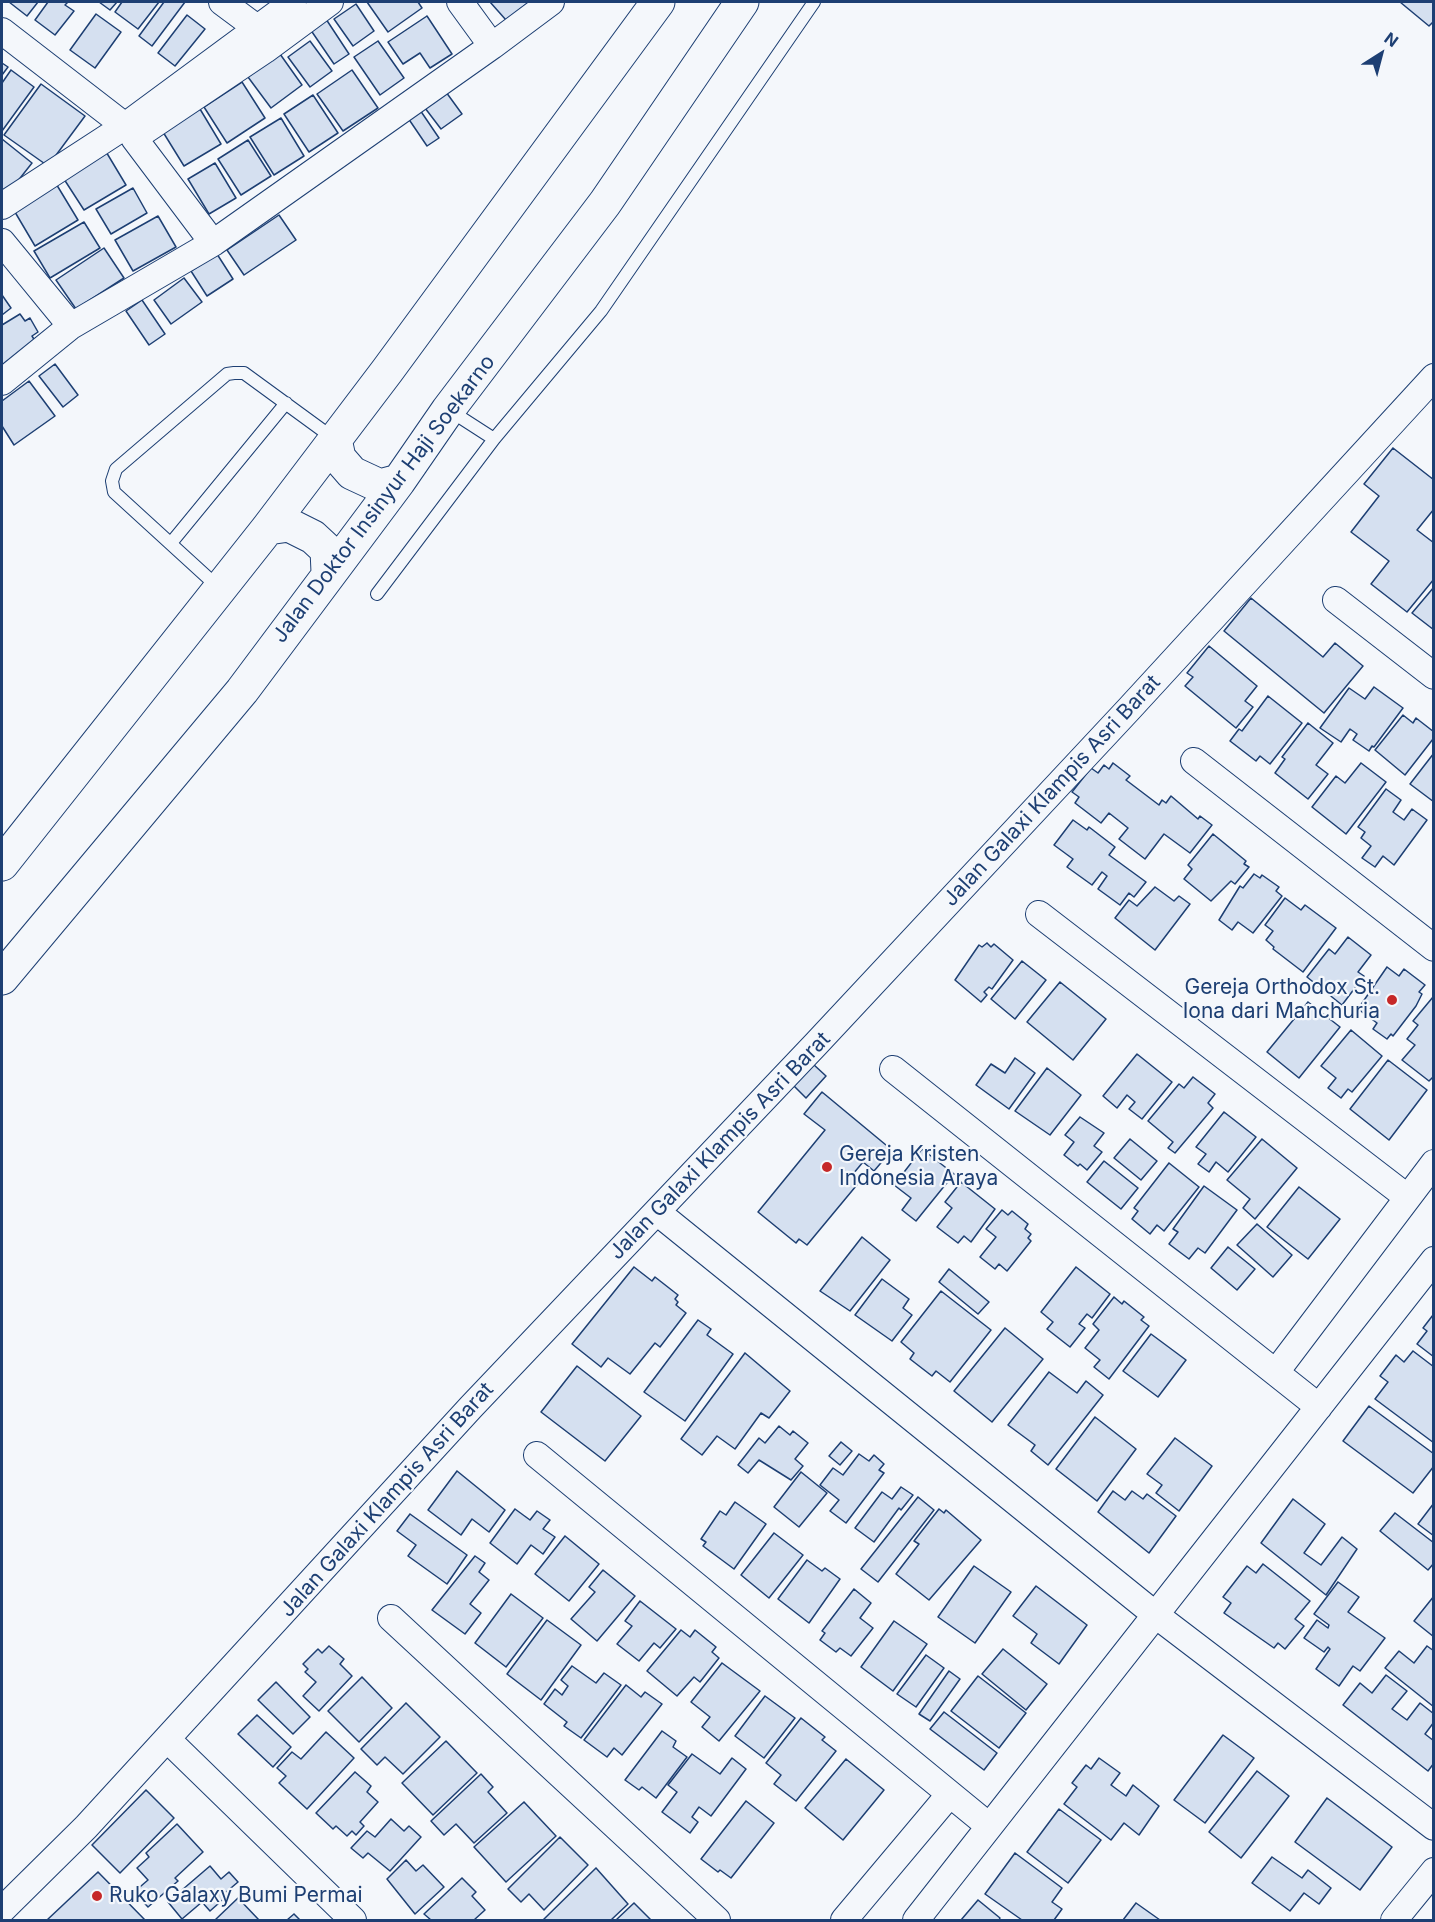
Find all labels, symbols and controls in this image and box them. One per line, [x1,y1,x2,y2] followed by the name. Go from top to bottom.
[1351,24,1411,84] north arrow
[1381,28,1402,51] text: N
[267,350,501,648] street label: Jalan Doktor Insinyur Haji Soekarno
[938,670,1166,912] street label: Jalan Galaxi Klampis Asri Barat
[1183,975,1380,1025] place label: Gereja Orthodox St. Iona dari Manchuria
[1385,993,1399,1007] marker: Gereja Orthodox St. Iona dari Manchuria
[604,1027,836,1265] street label: Jalan Galaxi Klampis Asri Barat
[839,1142,998,1192] place label: Gereja Kristen Indonesia Araya
[820,1160,834,1174] marker: Gereja Kristen Indonesia Araya
[275,1378,499,1622] street label: Jalan Galaxi Klampis Asri Barat
[109,1883,363,1909] place label: Ruko Galaxy Bumi Permai
[90,1889,104,1903] marker: Ruko Galaxy Bumi Permai

